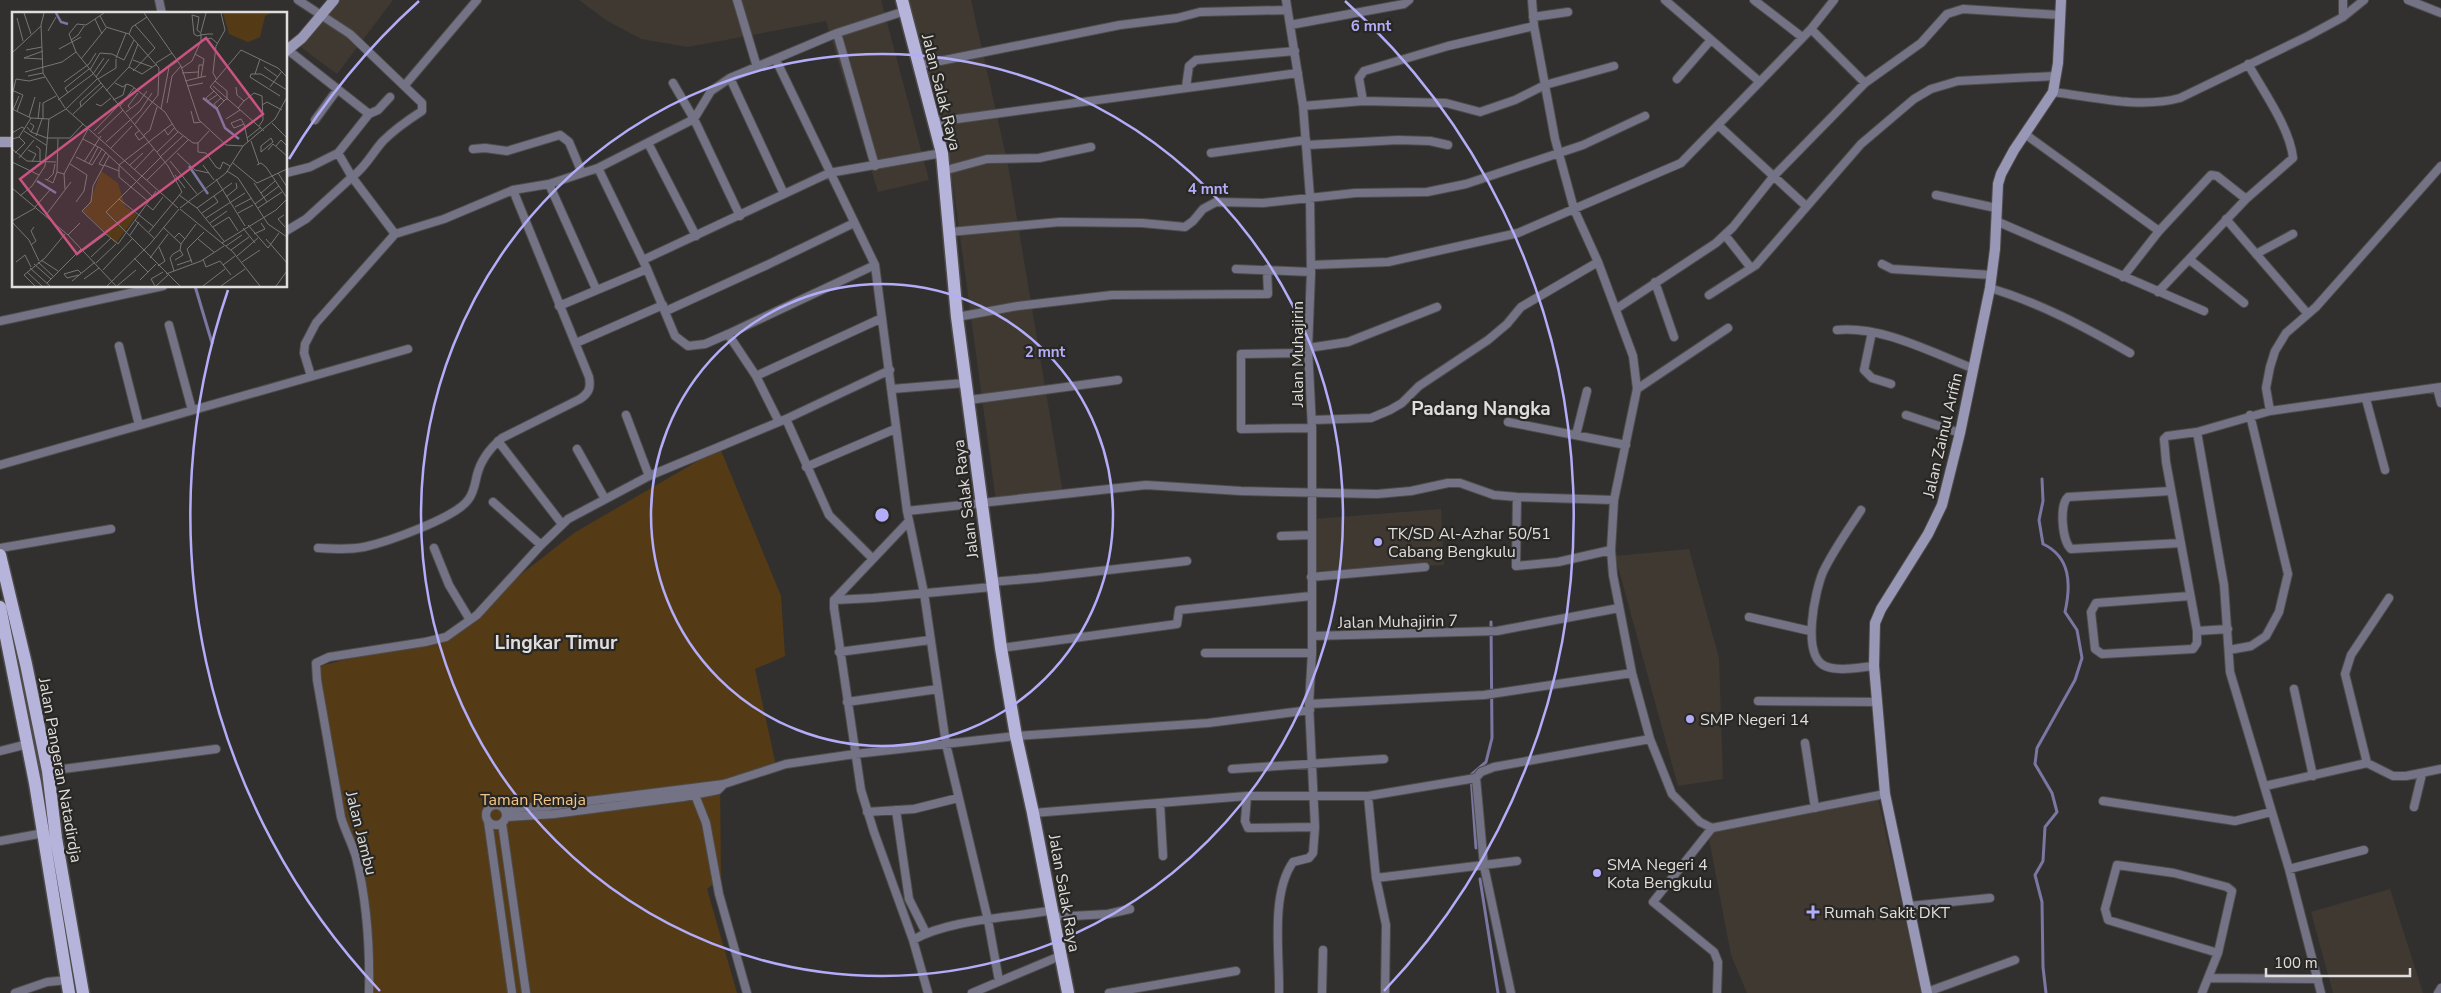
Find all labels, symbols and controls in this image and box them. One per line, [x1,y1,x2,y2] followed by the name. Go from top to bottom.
[12,12,288,288] inset map
[1351,16,1392,36] text: 6 mnt
[916,31,966,153] street label: Jalan Salak Raya
[1188,179,1229,199] text: 4 mnt
[1287,301,1309,408] street label: Jalan Muhajirin
[1025,342,1066,362] text: 2 mnt
[1918,371,1968,501] street label: Jalan Zainul Arifin
[1411,396,1551,422] district label: Padang Nangka
[948,438,984,560] street label: Jalan Salak Raya
[873,506,891,524] centre of rings
[1388,523,1551,563] place label: TK/SD Al-Azhar 50/51 Cabang Bengkulu
[1372,536,1384,548] marker: TK/SD Al-Azhar 50/51 Cabang Bengkulu
[1337,610,1458,634] street label: Jalan Muhajirin 7
[495,630,618,656] district label: Lingkar Timur
[33,675,87,864] street label: Jalan Pangeran Natadirdja
[1700,709,1809,731] place label: SMP Negeri 14
[1684,713,1696,725] marker: SMP Negeri 14
[340,788,382,878] street label: Jalan Jambu
[480,789,586,811] park label: Taman Remaja
[1043,832,1085,954] street label: Jalan Salak Raya
[1607,854,1712,894] place label: SMA Negeri 4 Kota Bengkulu
[1591,867,1603,879] marker: SMA Negeri 4 Kota Bengkulu
[1824,902,1950,924] place label: Rumah Sakit DKT
[1806,905,1820,919] marker: Rumah Sakit DKT
[2266,946,2410,978] scale bar
[2274,953,2318,973] text: 100 m

